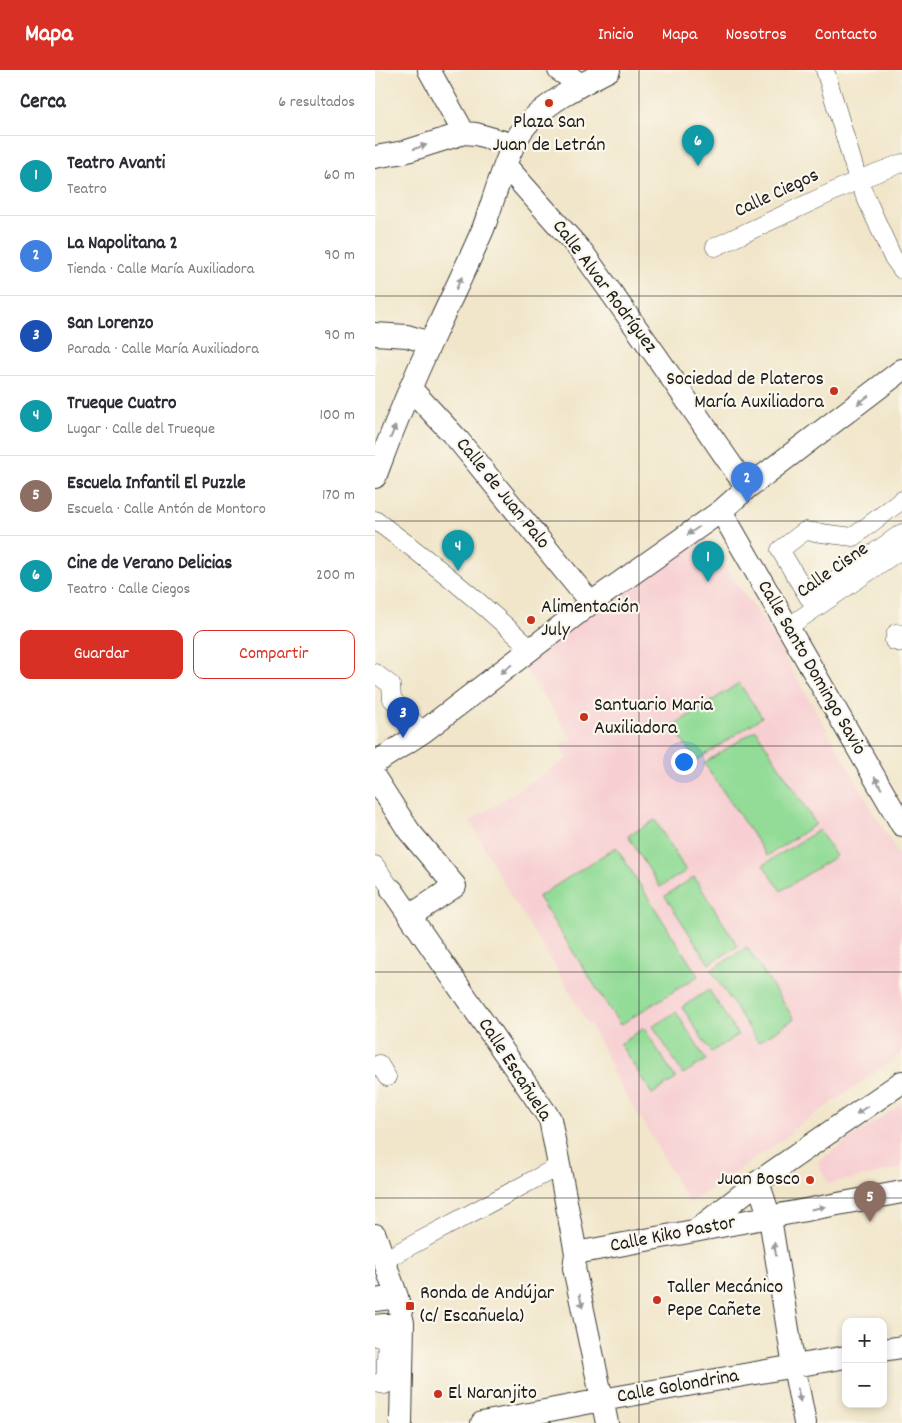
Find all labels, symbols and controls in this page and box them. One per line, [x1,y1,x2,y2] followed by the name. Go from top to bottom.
[25,18,73,52] text: Mapa
[598,23,634,48] text: Inicio
[662,23,697,48] text: Mapa
[725,23,787,48] text: Nosotros
[815,23,877,48] text: Contacto
[20,88,66,118] text: Cerca
[278,91,355,114] text: 6 resultados
[543,97,555,109] marker: Plaza San Juan de Letrán
[493,109,605,160] place label: Plaza San Juan de Letrán
[682,125,714,166] pin: 6
[412,142,427,150] one-way arrow
[67,151,165,178] text: Teatro Avanti
[730,162,824,226] street label: Calle Ciegos
[34,164,38,187] text: 1
[324,164,355,187] text: 60 m
[67,178,107,201] text: Teatro
[545,214,664,360] street label: Calle Alvar Rodríguez
[67,231,178,258] text: La Napolitana 2
[33,244,40,267] text: 2
[324,244,355,267] text: 90 m
[67,258,254,281] text: Tienda · Calle María Auxiliadora
[455,276,463,290] one-way arrow
[67,311,154,338] text: San Lorenzo
[32,324,40,347] text: 3
[324,324,355,347] text: 90 m
[67,338,259,361] text: Parada · Calle María Auxiliadora
[666,366,825,417] place label: Sociedad de Plateros María Auxiliadora
[828,385,840,397] marker: Sociedad de Plateros María Auxiliadora
[67,391,177,418] text: Trueque Cuatro
[856,395,870,405] one-way arrow
[33,404,39,427] text: 4
[319,404,355,427] text: 100 m
[67,418,215,441] text: Lugar · Calle del Trueque
[390,424,397,439] one-way arrow
[448,432,556,556] street label: Calle de Juan Palo
[731,462,763,503] pin: 2
[67,471,246,498] text: Escuela Infantil El Puzzle
[32,484,40,507] text: 5
[322,484,355,507] text: 170 m
[67,498,266,521] text: Escuela · Calle Antón de Montoro
[686,526,700,536] one-way arrow
[442,530,474,571] pin: 4
[791,536,875,606] street label: Calle Cisne
[692,541,724,582] pin: 1
[67,551,232,578] text: Cine de Verano Delicias
[32,564,40,587] text: 6
[316,564,355,587] text: 200 m
[749,575,873,761] street label: Calle Santo Domingo Savio
[67,578,190,601] text: Teatro · Calle Ciegos
[541,594,639,645] place label: Alimentación July
[525,614,537,626] marker: Alimentación July
[20,630,183,679] button: Guardar
[193,630,355,679] button: Compartir
[499,664,513,674] one-way arrow
[594,692,714,743] place label: Santuario Maria Auxiliadora
[387,697,419,738] pin: 3
[578,711,590,723] marker: Santuario Maria Auxiliadora
[671,749,697,775] your location
[873,776,882,790] one-way arrow
[470,1013,558,1128] street label: Calle Escañuela
[855,1105,869,1115] one-way arrow
[717,1166,800,1194] place label: Juan Bosco
[804,1174,816,1186] marker: Juan Bosco
[854,1181,886,1222] pin: 5
[810,1204,826,1212] one-way arrow
[608,1209,739,1261] street label: Calle Kiko Pastor
[770,1241,778,1257] one-way arrow
[667,1274,783,1325] place label: Taller Mecánico Pepe Cañete
[420,1280,555,1331] place label: Ronda de Andújar (c/ Escañuela)
[577,1294,585,1309] one-way arrow
[651,1294,663,1306] marker: Taller Mecánico Pepe Cañete
[404,1300,416,1312] marker: Ronda de Andújar (c/ Escañuela)
[842,1318,887,1408] map controls
[842,1318,887,1363] button: +
[615,1362,742,1411] street label: Calle Golondrina
[842,1363,887,1408] button: −
[448,1380,537,1408] place label: El Naranjito
[795,1387,803,1402] one-way arrow
[432,1388,444,1400] marker: El Naranjito

